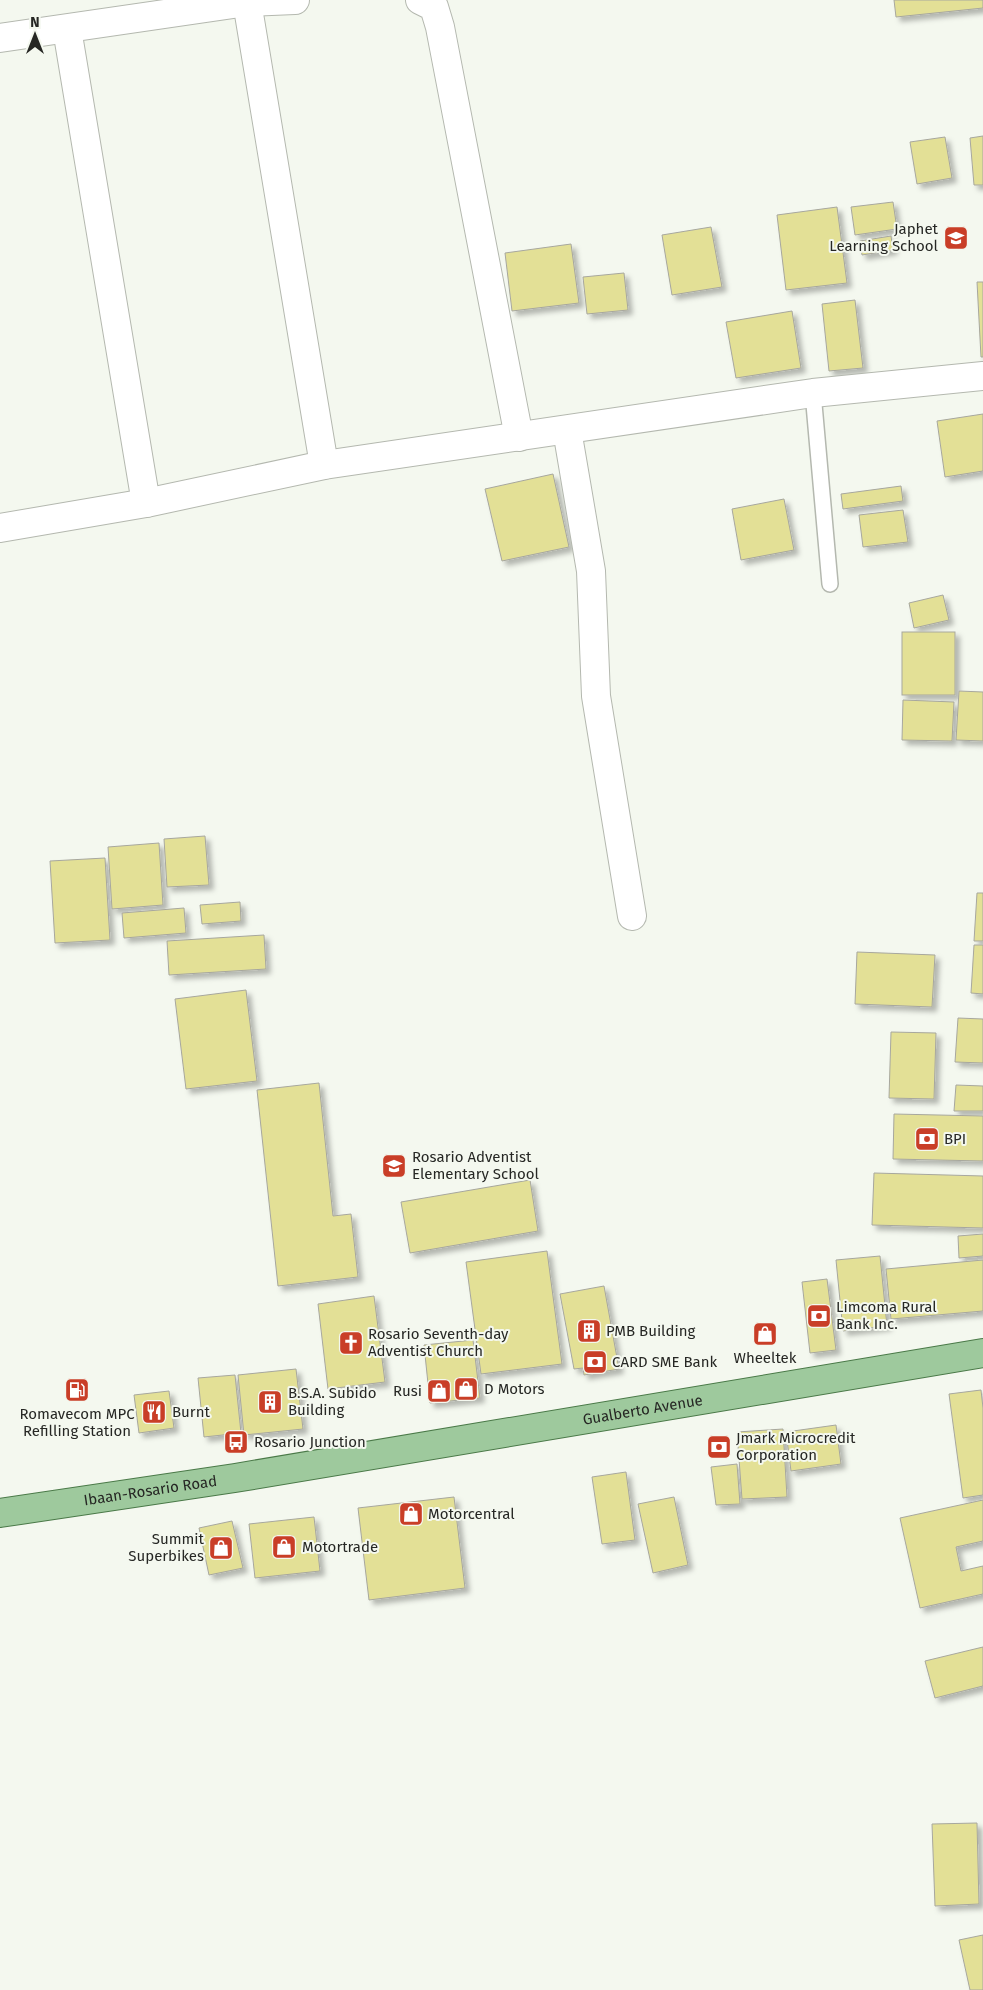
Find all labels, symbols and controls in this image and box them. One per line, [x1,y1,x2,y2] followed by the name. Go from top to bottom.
[10,10,60,60] north arrow
[30,14,40,31] text: N
[829,220,939,255] place label: Japhet Learning School
[943,225,969,251] school or university icon: Japhet Learning School
[914,1126,940,1152] bank icon: BPI
[944,1130,966,1148] place label: BPI
[412,1148,540,1183] place label: Rosario Adventist Elementary School
[381,1153,407,1179] school or university icon: Rosario Adventist Elementary School
[836,1298,937,1333] place label: Limcoma Rural Bank Inc.
[806,1303,832,1329] bank icon: Limcoma Rural Bank Inc.
[576,1318,602,1344] building icon: PMB Building
[752,1321,778,1347] shop icon: Wheeltek
[606,1322,695,1340] place label: PMB Building
[368,1325,509,1360] place label: Rosario Seventh-day Adventist Church
[338,1330,364,1356] church icon: Rosario Seventh-day Adventist Church
[582,1349,608,1375] bank icon: CARD SME Bank
[734,1349,797,1367] place label: Wheeltek
[612,1353,717,1371] place label: CARD SME Bank
[453,1376,479,1402] shop icon: D Motors
[64,1377,90,1403] fuel station icon: Romavecom MPC Refilling Station
[426,1378,452,1404] shop icon: Rusi
[484,1380,545,1398] place label: D Motors
[393,1382,422,1400] place label: Rusi
[288,1384,377,1419] place label: B.S.A. Subido Building
[257,1389,283,1415] building icon: B.S.A. Subido Building
[581,1391,704,1429] street label: Gualberto Avenue
[141,1399,167,1425] restaurant icon: Burnt
[172,1403,210,1421] place label: Burnt
[19,1405,135,1440] place label: Romavecom MPC Refilling Station
[223,1429,249,1455] bus stop icon: Rosario Junction
[736,1429,856,1464] place label: Jmark Microcredit Corporation
[254,1433,366,1451] place label: Rosario Junction
[706,1434,732,1460] bank icon: Jmark Microcredit Corporation
[83,1472,218,1509] street label: Ibaan-Rosario Road
[398,1501,424,1527] shop icon: Motorcentral
[428,1505,515,1523] place label: Motorcentral
[128,1530,205,1565] place label: Summit Superbikes
[271,1534,297,1560] shop icon: Motortrade
[208,1535,234,1561] shop icon: Summit Superbikes
[302,1538,378,1556] place label: Motortrade

